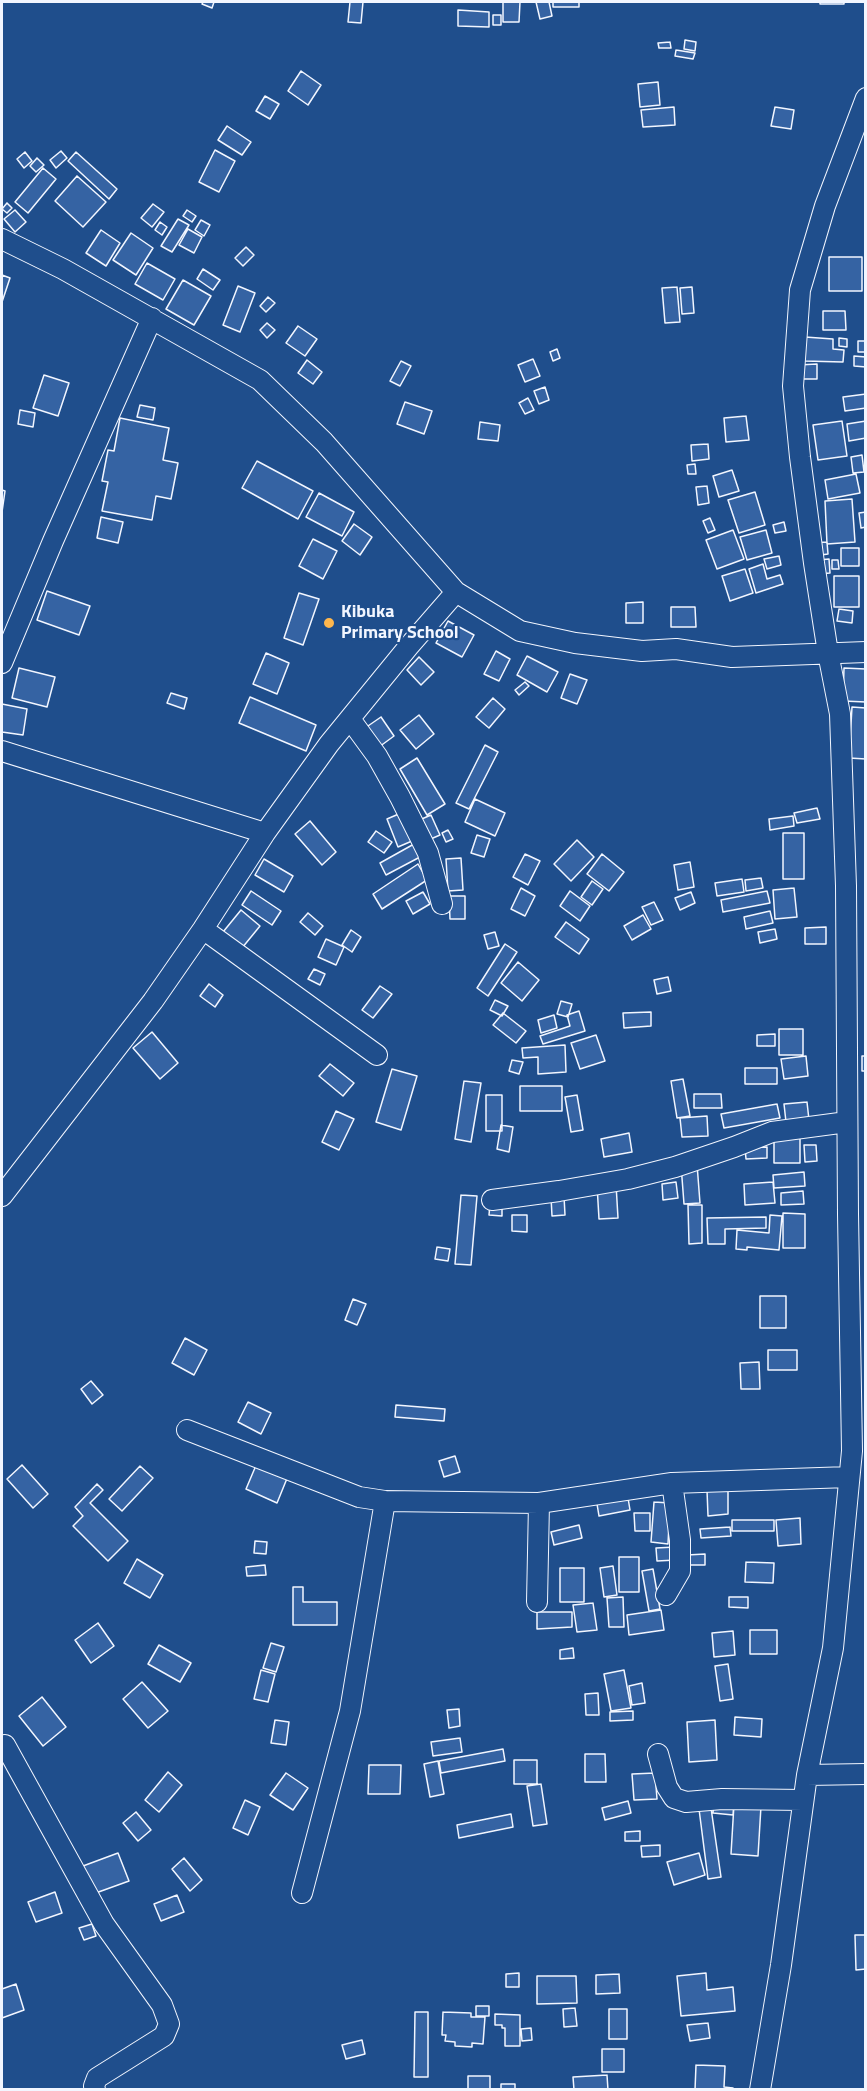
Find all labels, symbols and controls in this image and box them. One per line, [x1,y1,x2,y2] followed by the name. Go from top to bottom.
[341,602,459,644] place label: Kibuka Primary School
[322,616,336,630] marker: Kibuka Primary School

